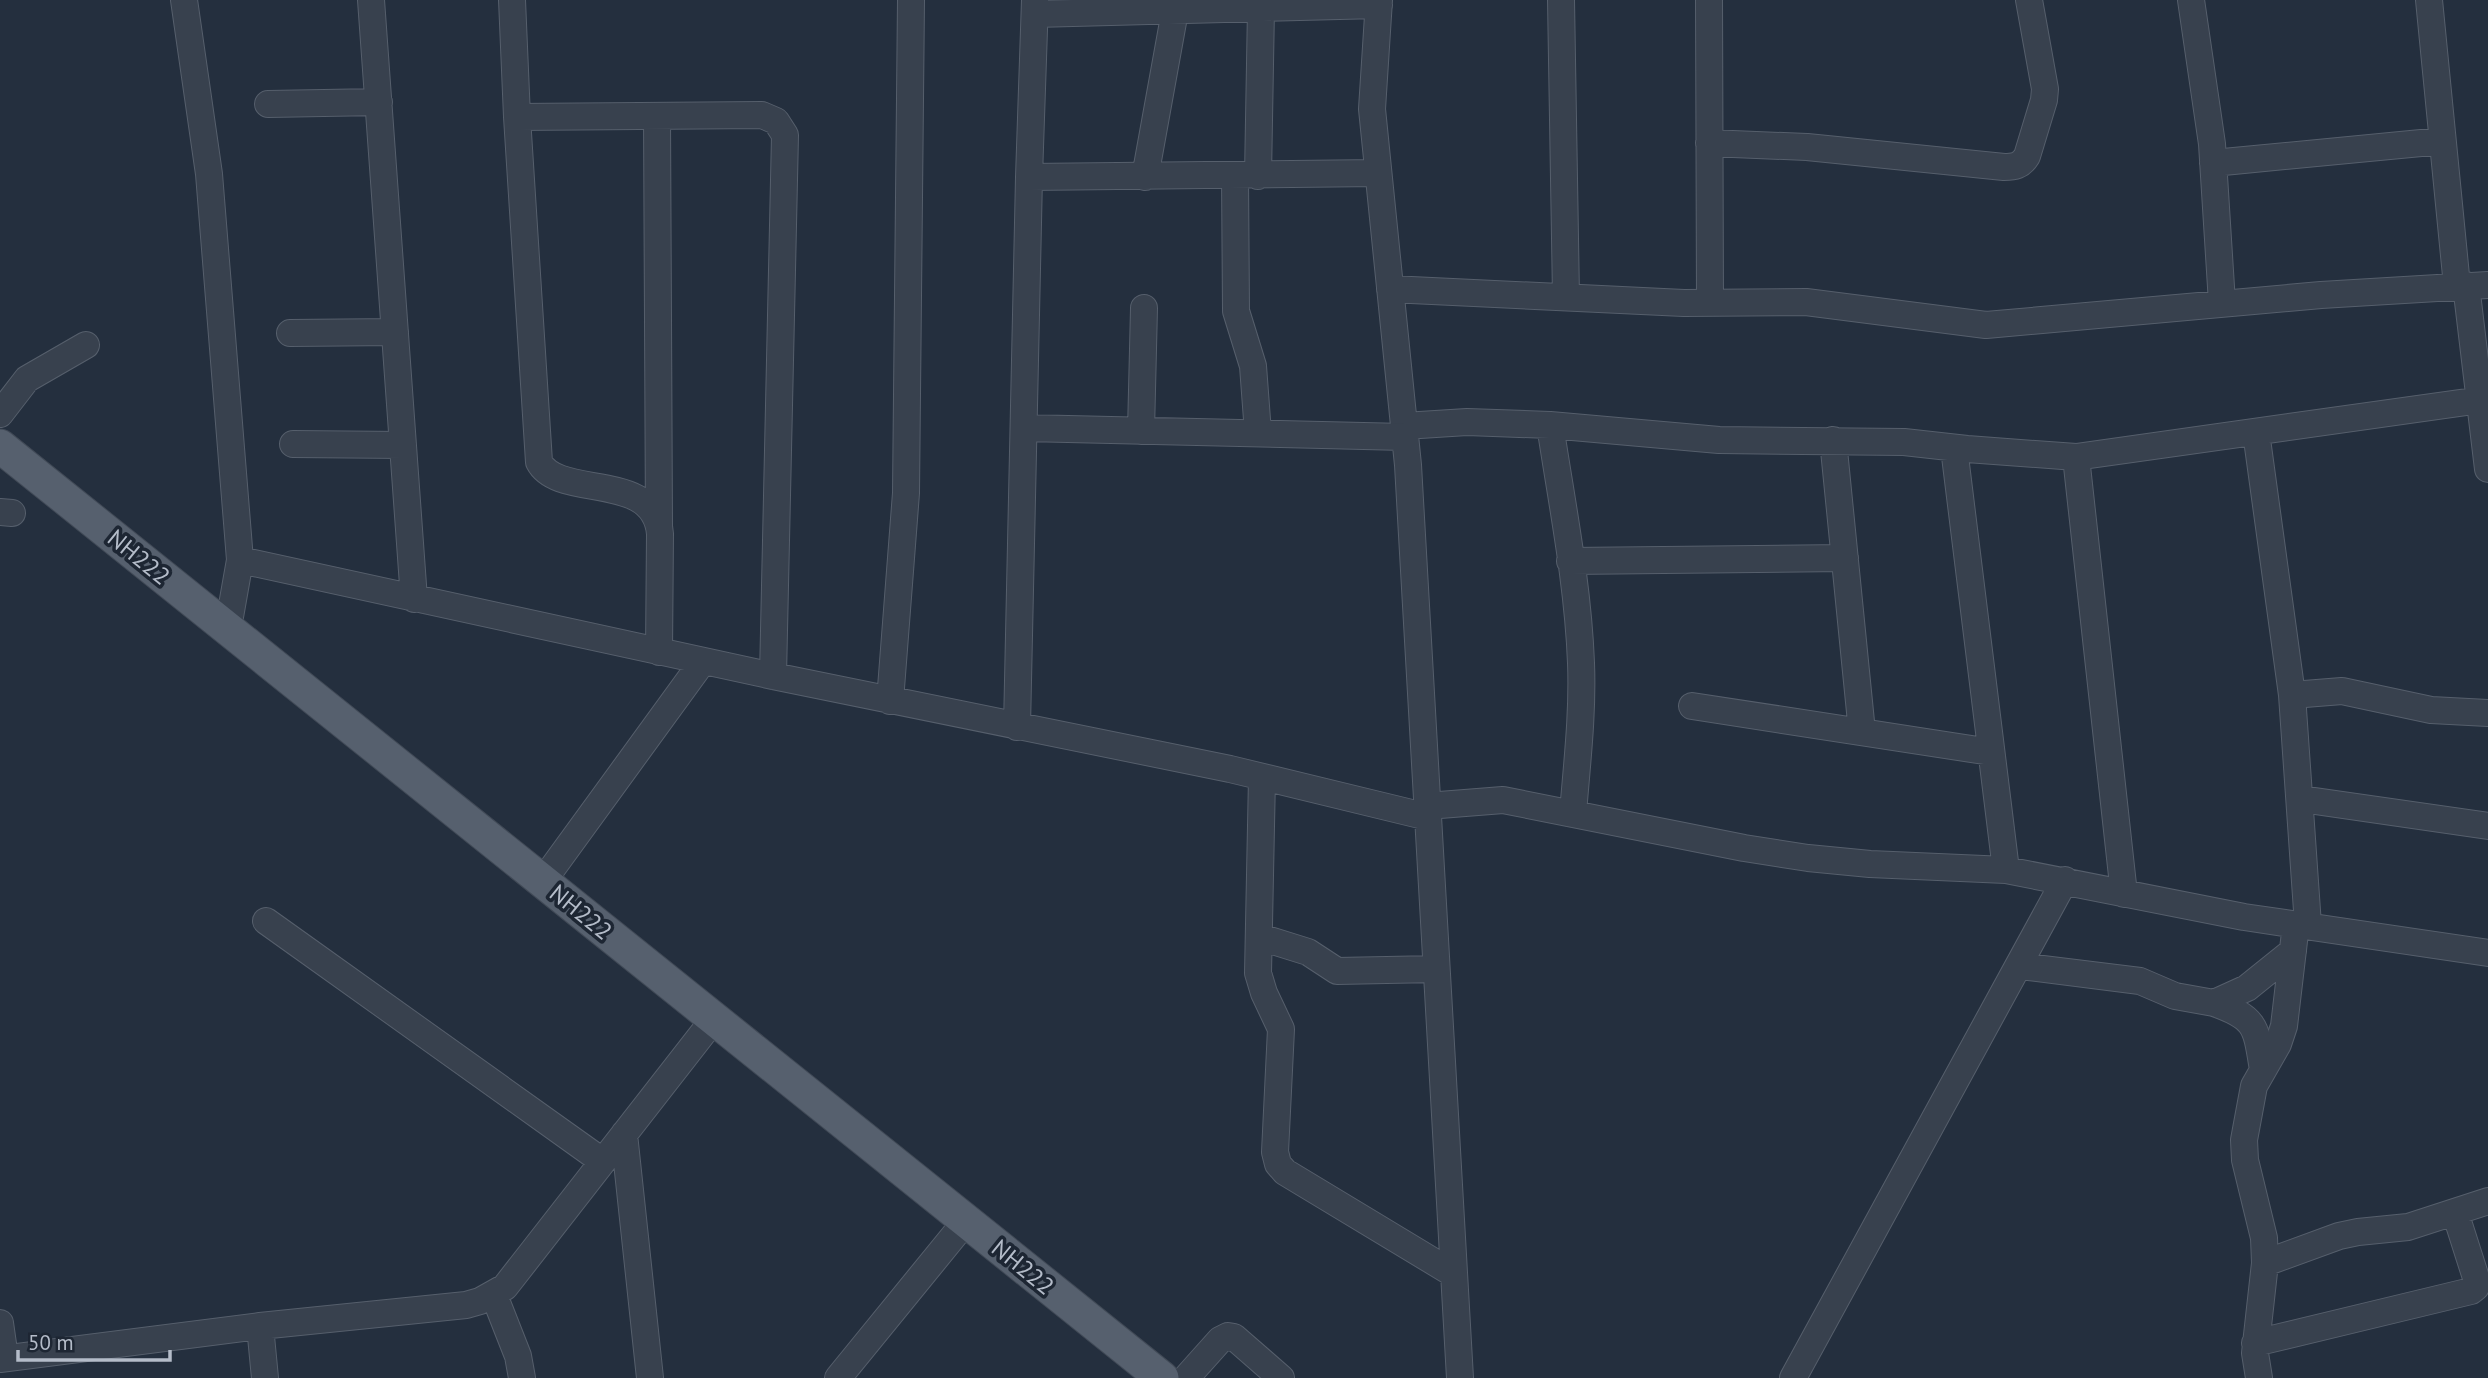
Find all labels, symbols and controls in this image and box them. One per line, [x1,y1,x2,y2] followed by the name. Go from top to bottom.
[101,522,177,592] street label: NH222
[543,877,619,947] street label: NH222
[985,1232,1061,1302] street label: NH222
[18,1318,170,1362] scale bar
[28,1329,74,1356] text: 50 m

